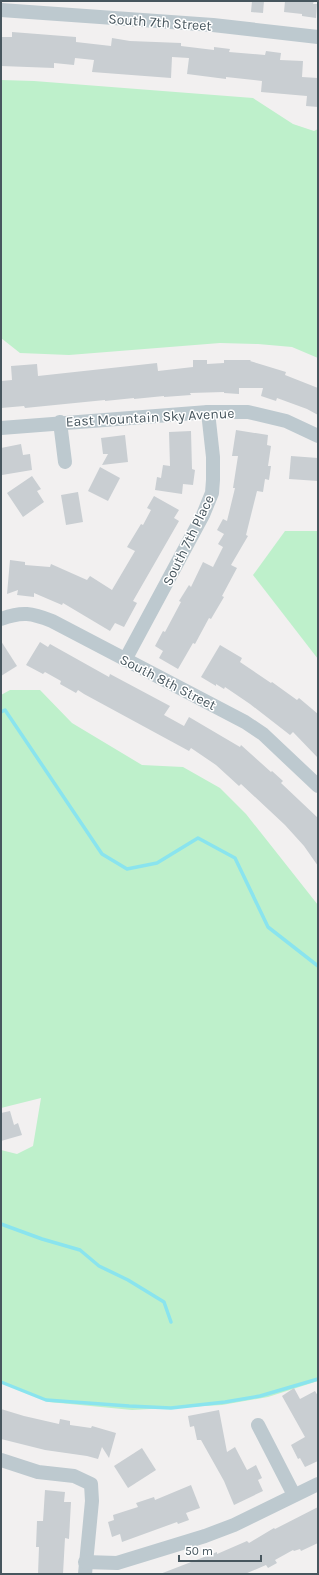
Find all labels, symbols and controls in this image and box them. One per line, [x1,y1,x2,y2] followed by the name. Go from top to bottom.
[108,10,212,35] street label: South 7th Street
[65,405,235,430] street label: East Mountain Sky Avenue
[159,492,218,588] street label: South 7th Place
[117,651,219,714] street label: South 8th Street
[179,1537,261,1563] scale bar
[185,1544,213,1558] text: 50 m

